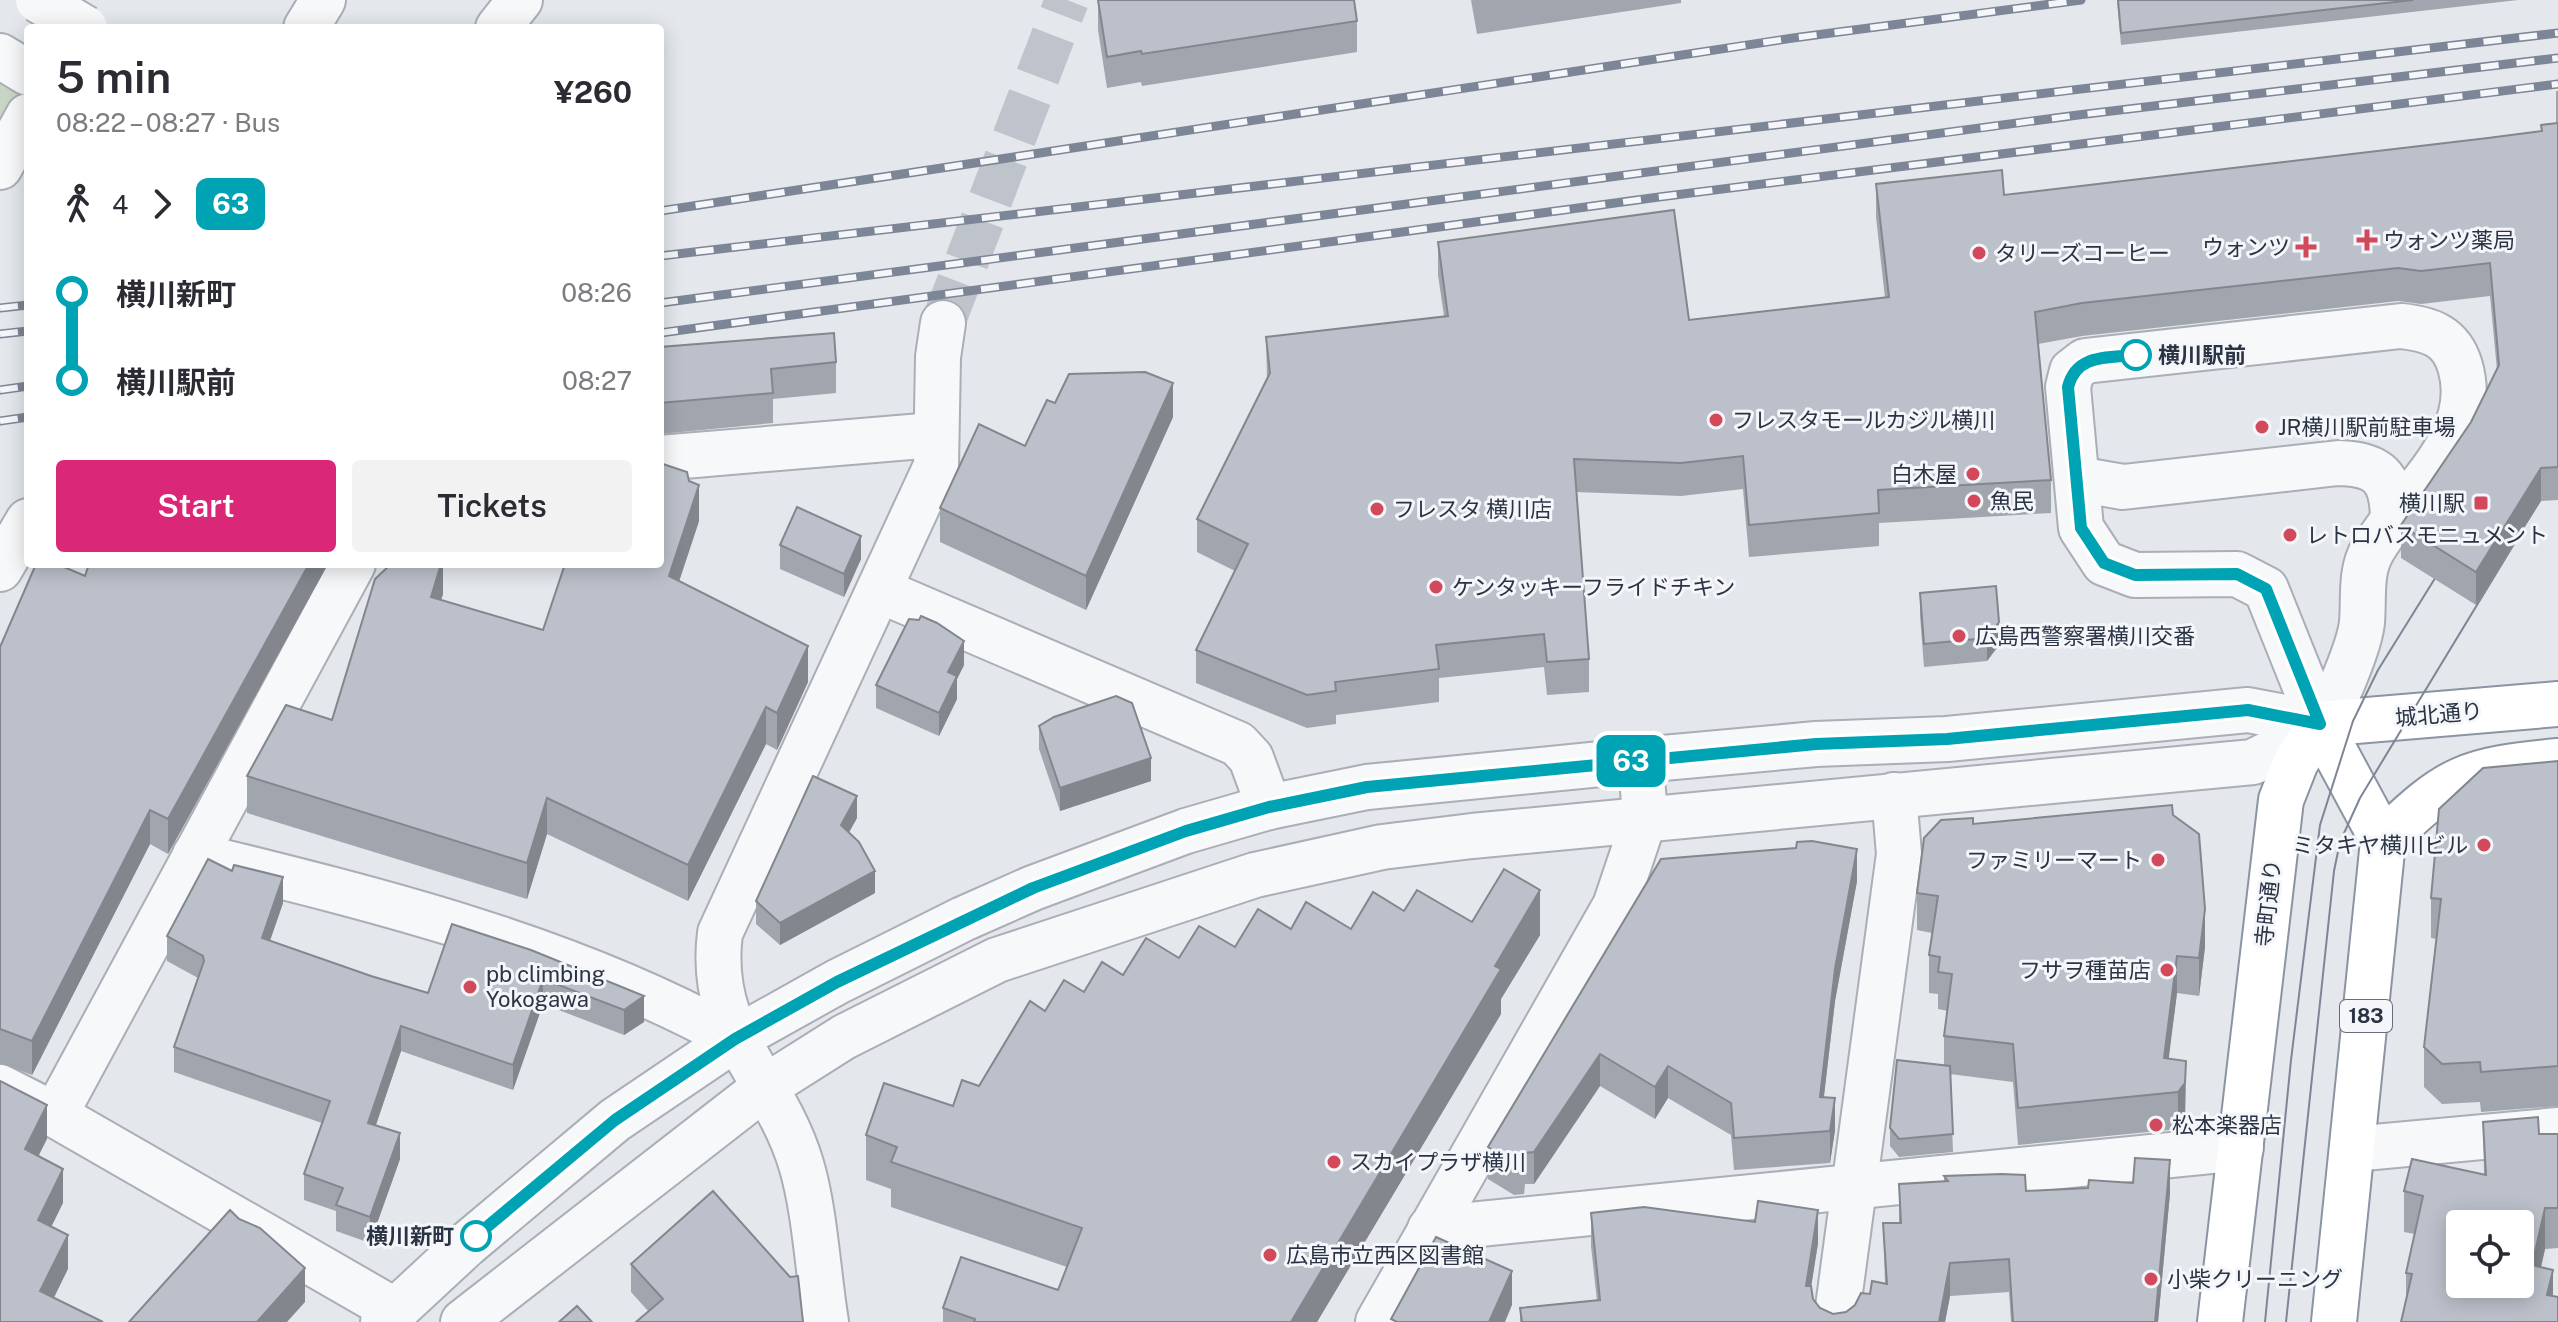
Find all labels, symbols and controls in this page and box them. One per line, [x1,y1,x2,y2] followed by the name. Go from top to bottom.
[56,51,171,103] text: 5 min
[554,74,632,110] text: ¥260
[56,107,280,138] text: 08:22 – 08:27 · Bus
[56,182,100,226] icon: walk
[140,182,184,226] icon: forward
[212,187,249,220] text: 63
[112,189,128,220] text: 4
[2383,227,2515,253] place label: ウォンツ薬局
[2358,231,2376,249] marker: ウォンツ薬局
[2202,234,2290,260] place label: ウォンツ
[2297,238,2315,256] marker: ウォンツ
[1995,240,2170,266] place label: タリーズコーヒー
[1970,244,1988,262] marker: タリーズコーヒー
[116,276,236,312] text: 横川新町
[561,277,632,308] text: 08:26
[2121,340,2151,370] marker: 横川駅前
[2158,342,2246,368] place label: 横川駅前
[116,364,236,400] text: 横川駅前
[562,365,632,396] text: 08:27
[1732,407,1995,433] place label: フレスタモールカジル横川
[1707,411,1725,429] marker: フレスタモールカジル横川
[2278,414,2455,440] place label: JR横川駅前駐車場
[2253,418,2271,436] marker: JR横川駅前駐車場
[56,460,336,552] button: Start
[352,460,632,552] button: Tickets
[1891,461,1957,487] place label: 白木屋
[1964,465,1982,483] marker: 白木屋
[1990,488,2034,514] place label: 魚民
[2399,490,2465,516] place label: 横川駅
[1965,492,1983,510] marker: 魚民
[2472,494,2490,512] marker: 横川駅
[1393,496,1552,522] place label: フレスタ 横川店
[1368,500,1386,518] marker: フレスタ 横川店
[2306,522,2548,548] place label: レトロバスモニュメント
[2281,526,2299,544] marker: レトロバスモニュメント
[1452,574,1735,600] place label: ケンタッキーフライドチキン
[1427,578,1445,596] marker: ケンタッキーフライドチキン
[1975,623,2195,649] place label: 広島西警察署横川交番
[1950,627,1968,645] marker: 広島西警察署横川交番
[2394,697,2484,731] street label: 城北通り
[1595,735,1667,787] line badge: 63
[1612,744,1650,777] text: 63
[2292,832,2468,858] place label: ミタキヤ横川ビル
[2475,836,2493,854] marker: ミタキヤ横川ビル
[1966,847,2142,873] place label: ファミリーマート
[2149,851,2167,869] marker: ファミリーマート
[2250,858,2286,948] street label: 寺町通り
[2019,957,2151,983] place label: フサヲ種苗店
[486,961,605,1012] place label: pb climbing Yokogawa
[2158,961,2176,979] marker: フサヲ種苗店
[461,978,479,996] marker: pb climbing Yokogawa
[2340,1000,2392,1032] road number: 183
[2172,1112,2282,1138] place label: 松本楽器店
[2147,1116,2165,1134] marker: 松本楽器店
[1350,1149,1526,1175] place label: スカイプラザ横川
[1325,1153,1343,1171] marker: スカイプラザ横川
[2446,1210,2534,1298] map controls
[2446,1210,2534,1298] button: locate
[461,1221,491,1251] marker: 横川新町
[366,1223,454,1249] place label: 横川新町
[1286,1242,1484,1268] place label: 広島市立西区図書館
[1261,1246,1279,1264] marker: 広島市立西区図書館
[2167,1266,2343,1292] place label: 小柴クリーニング
[2142,1270,2160,1288] marker: 小柴クリーニング

